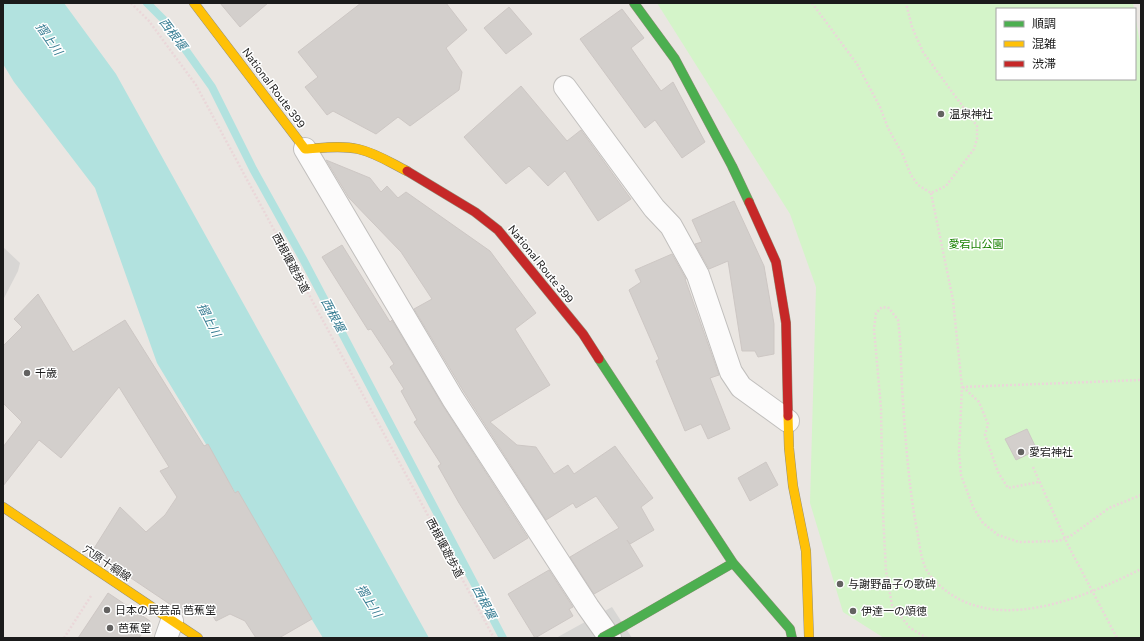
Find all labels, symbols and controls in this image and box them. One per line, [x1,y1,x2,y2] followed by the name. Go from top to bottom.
[996,8,1136,80] legend
[157,15,191,54] water label: 西根堰
[1032,16,1056,30] text: 順調
[34,20,67,59] water label: 摺上川
[1032,36,1056,50] text: 混雑
[240,45,309,130] street label: National Route 399
[1032,56,1056,70] text: 渋滞
[949,107,993,120] place label: 温泉神社
[936,109,946,119] marker: 温泉神社
[506,222,577,306] street label: National Route 399
[270,231,313,295] street label: 西根堰遊歩道
[949,237,1004,250] park label: 愛宕山公園
[319,295,349,335] water label: 西根堰
[195,300,225,341] water label: 摺上川
[35,366,57,379] place label: 千歳
[22,368,32,378] marker: 千歳
[1029,445,1073,458] place label: 愛宕神社
[1016,447,1026,457] marker: 愛宕神社
[424,516,467,580] street label: 西根堰遊歩道
[81,542,134,583] street label: 穴原十綱線
[848,577,936,590] place label: 与謝野晶子の歌碑
[835,579,845,589] marker: 与謝野晶子の歌碑
[354,581,386,621] water label: 摺上川
[470,582,500,622] water label: 西根堰
[115,603,216,616] place label: 日本の民芸品 芭蕉堂
[861,604,927,617] place label: 伊達一の頌徳
[102,605,112,615] marker: 日本の民芸品 芭蕉堂
[848,606,858,616] marker: 伊達一の頌徳
[118,621,151,634] place label: 芭蕉堂
[105,623,115,633] marker: 芭蕉堂

